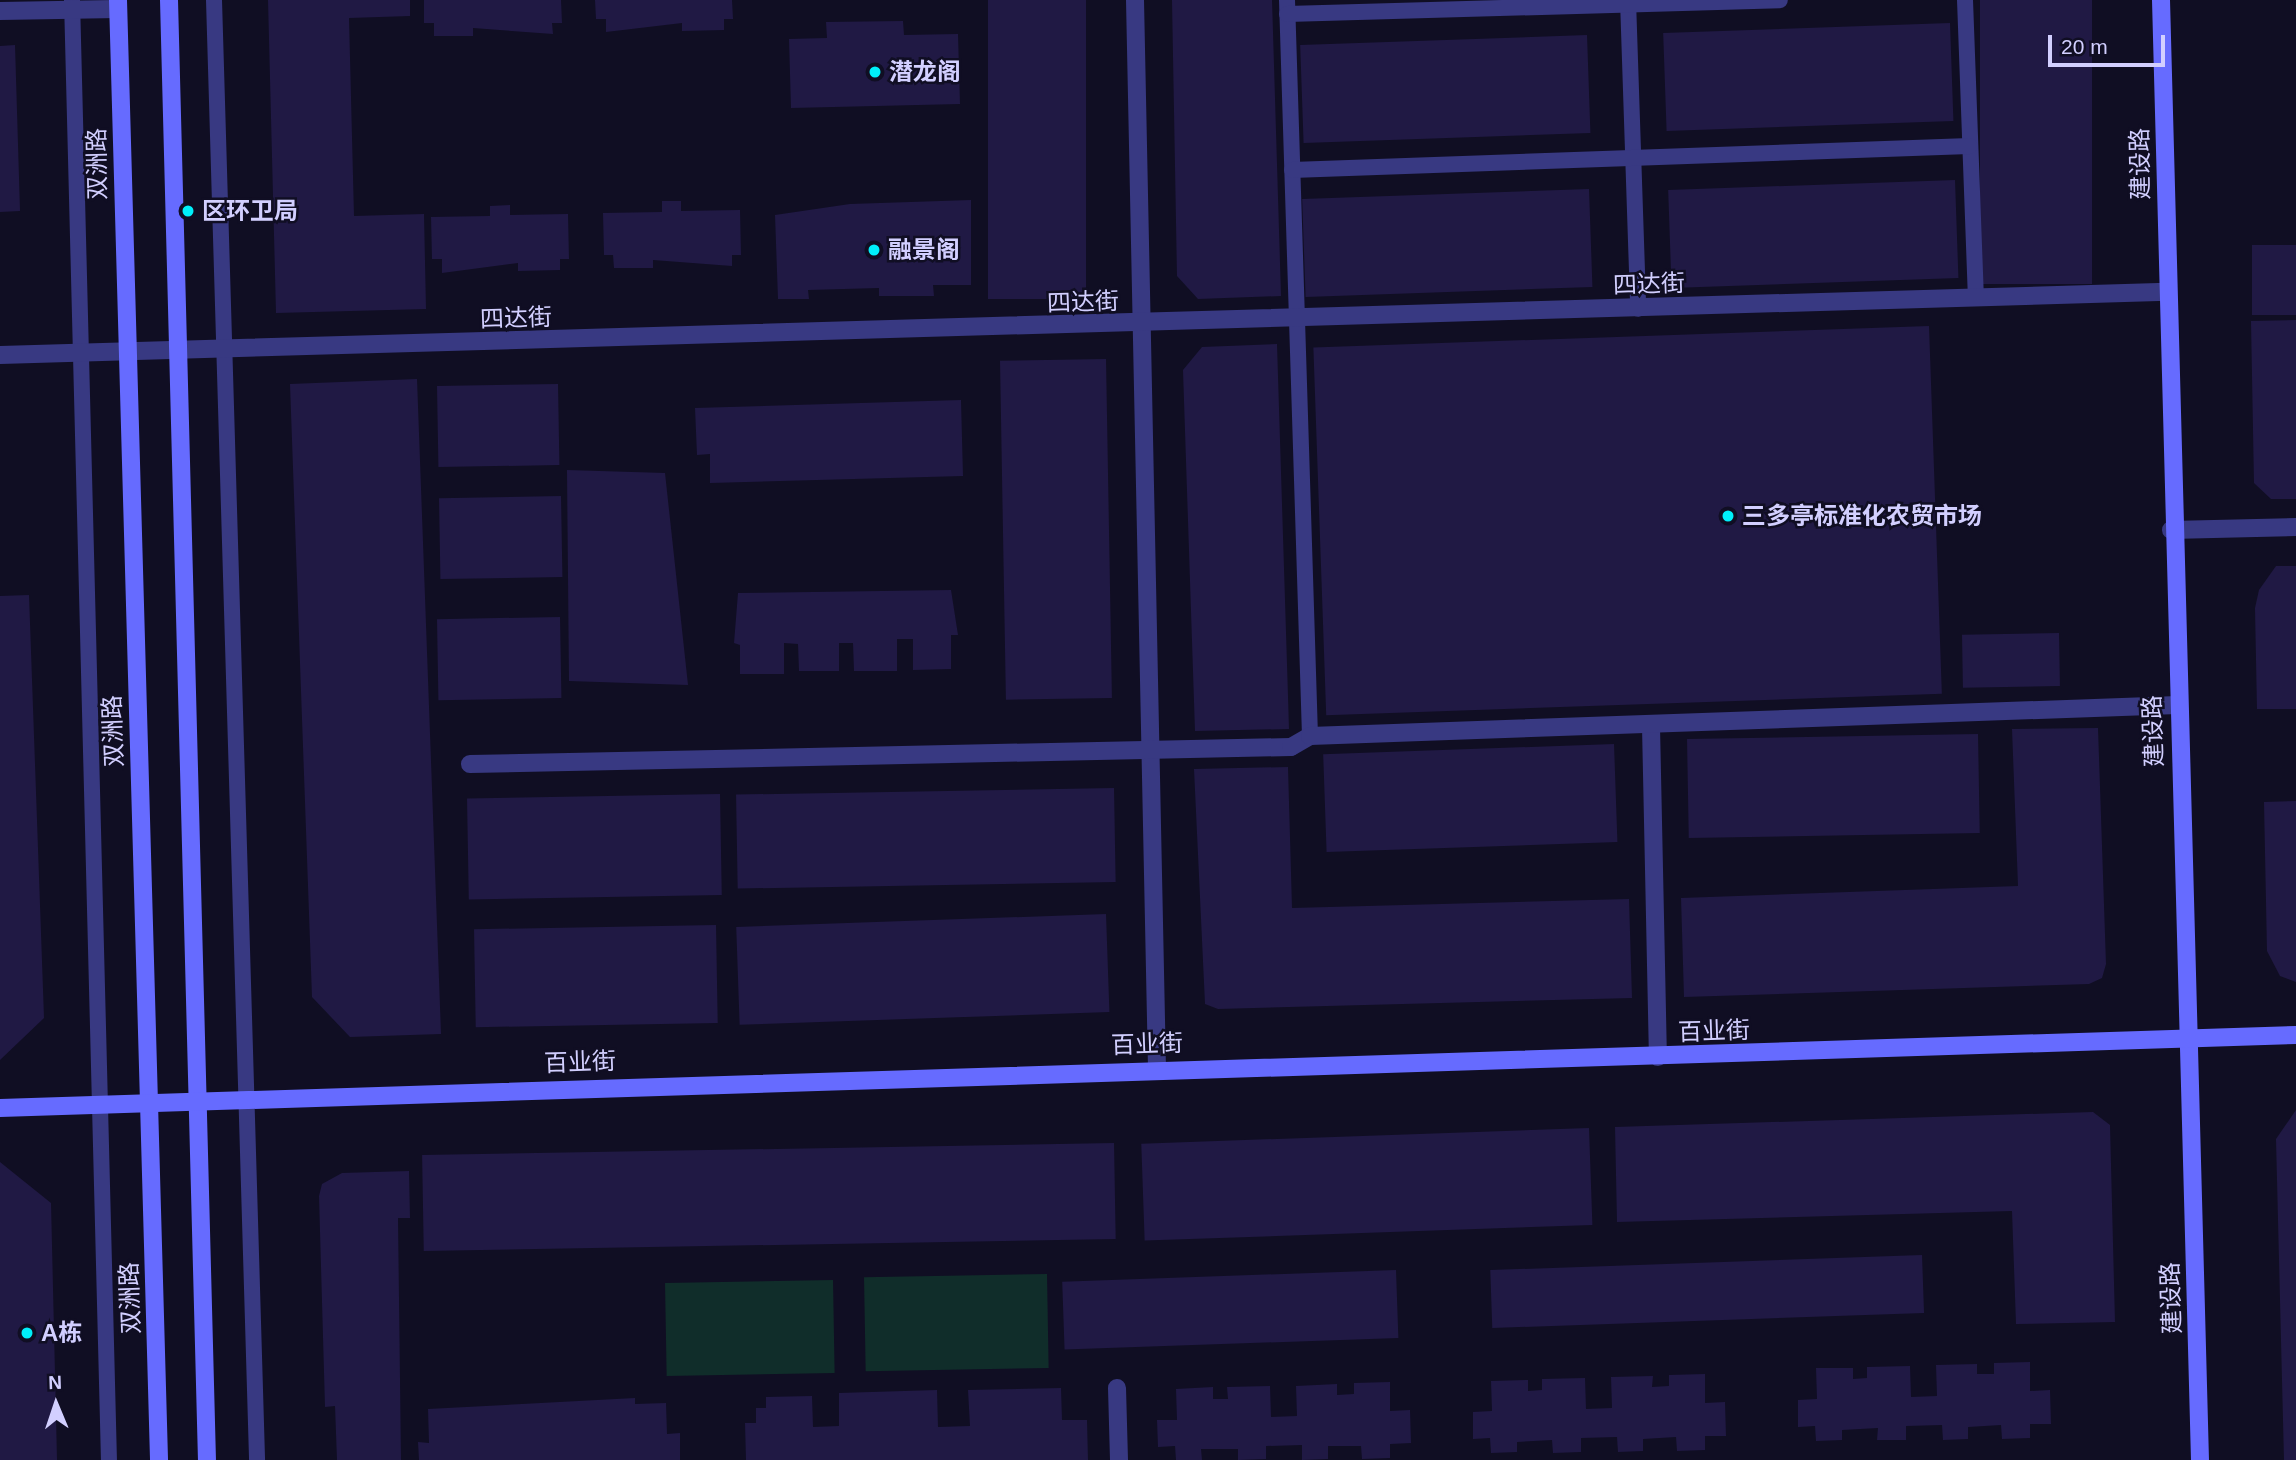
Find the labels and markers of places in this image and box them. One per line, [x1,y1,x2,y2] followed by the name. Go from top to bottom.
[889,58,961,86] place label: 潜龙阁
[867,64,883,80] marker: 潜龙阁
[202,197,298,225] place label: 区环卫局
[180,203,196,219] marker: 区环卫局
[888,236,960,264] place label: 融景阁
[866,242,882,258] marker: 融景阁
[1742,502,1982,530] place label: 三多亭标准化农贸市场
[1720,508,1736,524] marker: 三多亭标准化农贸市场
[41,1319,82,1347] place label: A栋
[19,1325,35,1341] marker: A栋

